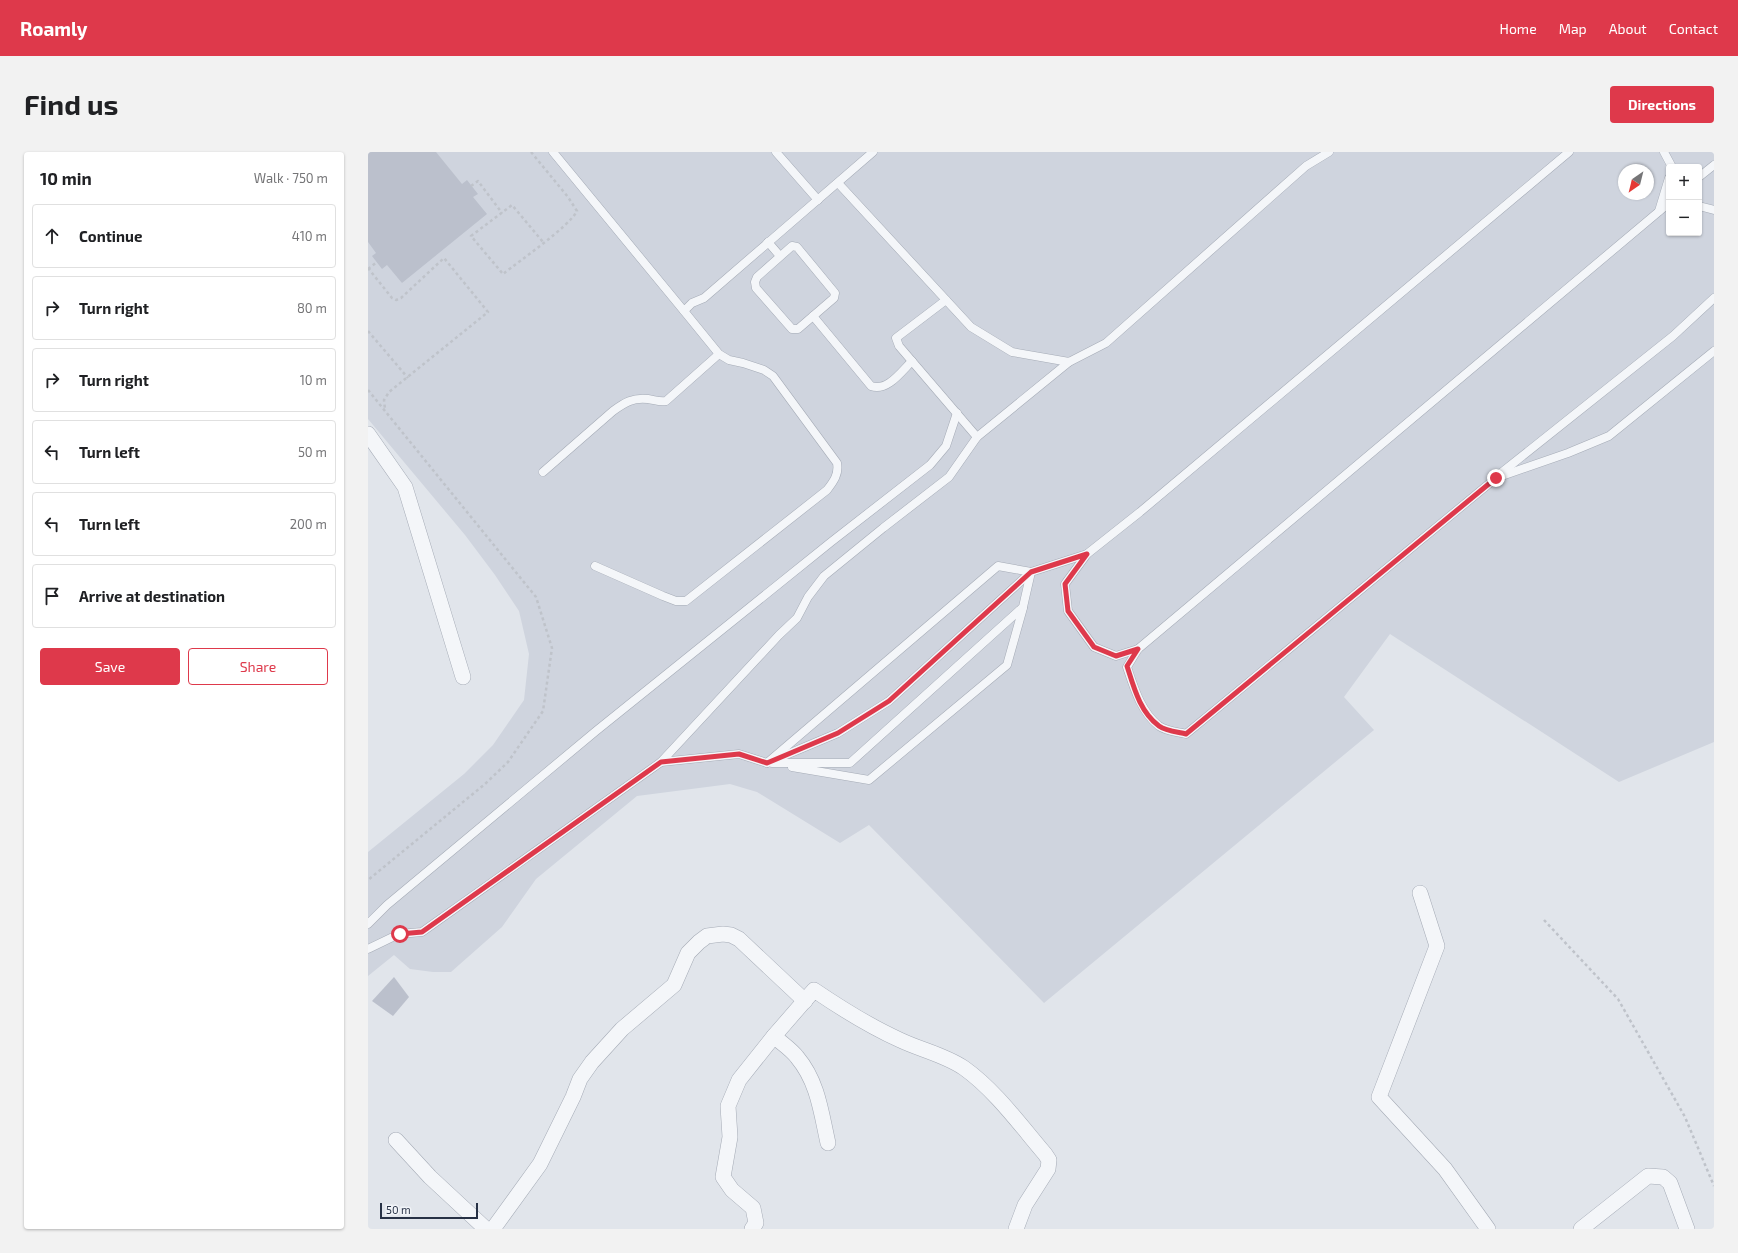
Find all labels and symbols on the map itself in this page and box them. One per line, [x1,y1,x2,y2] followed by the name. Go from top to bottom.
[1618,164,1654,200] north arrow
[1487,469,1505,487] route end
[391,925,409,943] route start
[380,1201,478,1220] scale bar

